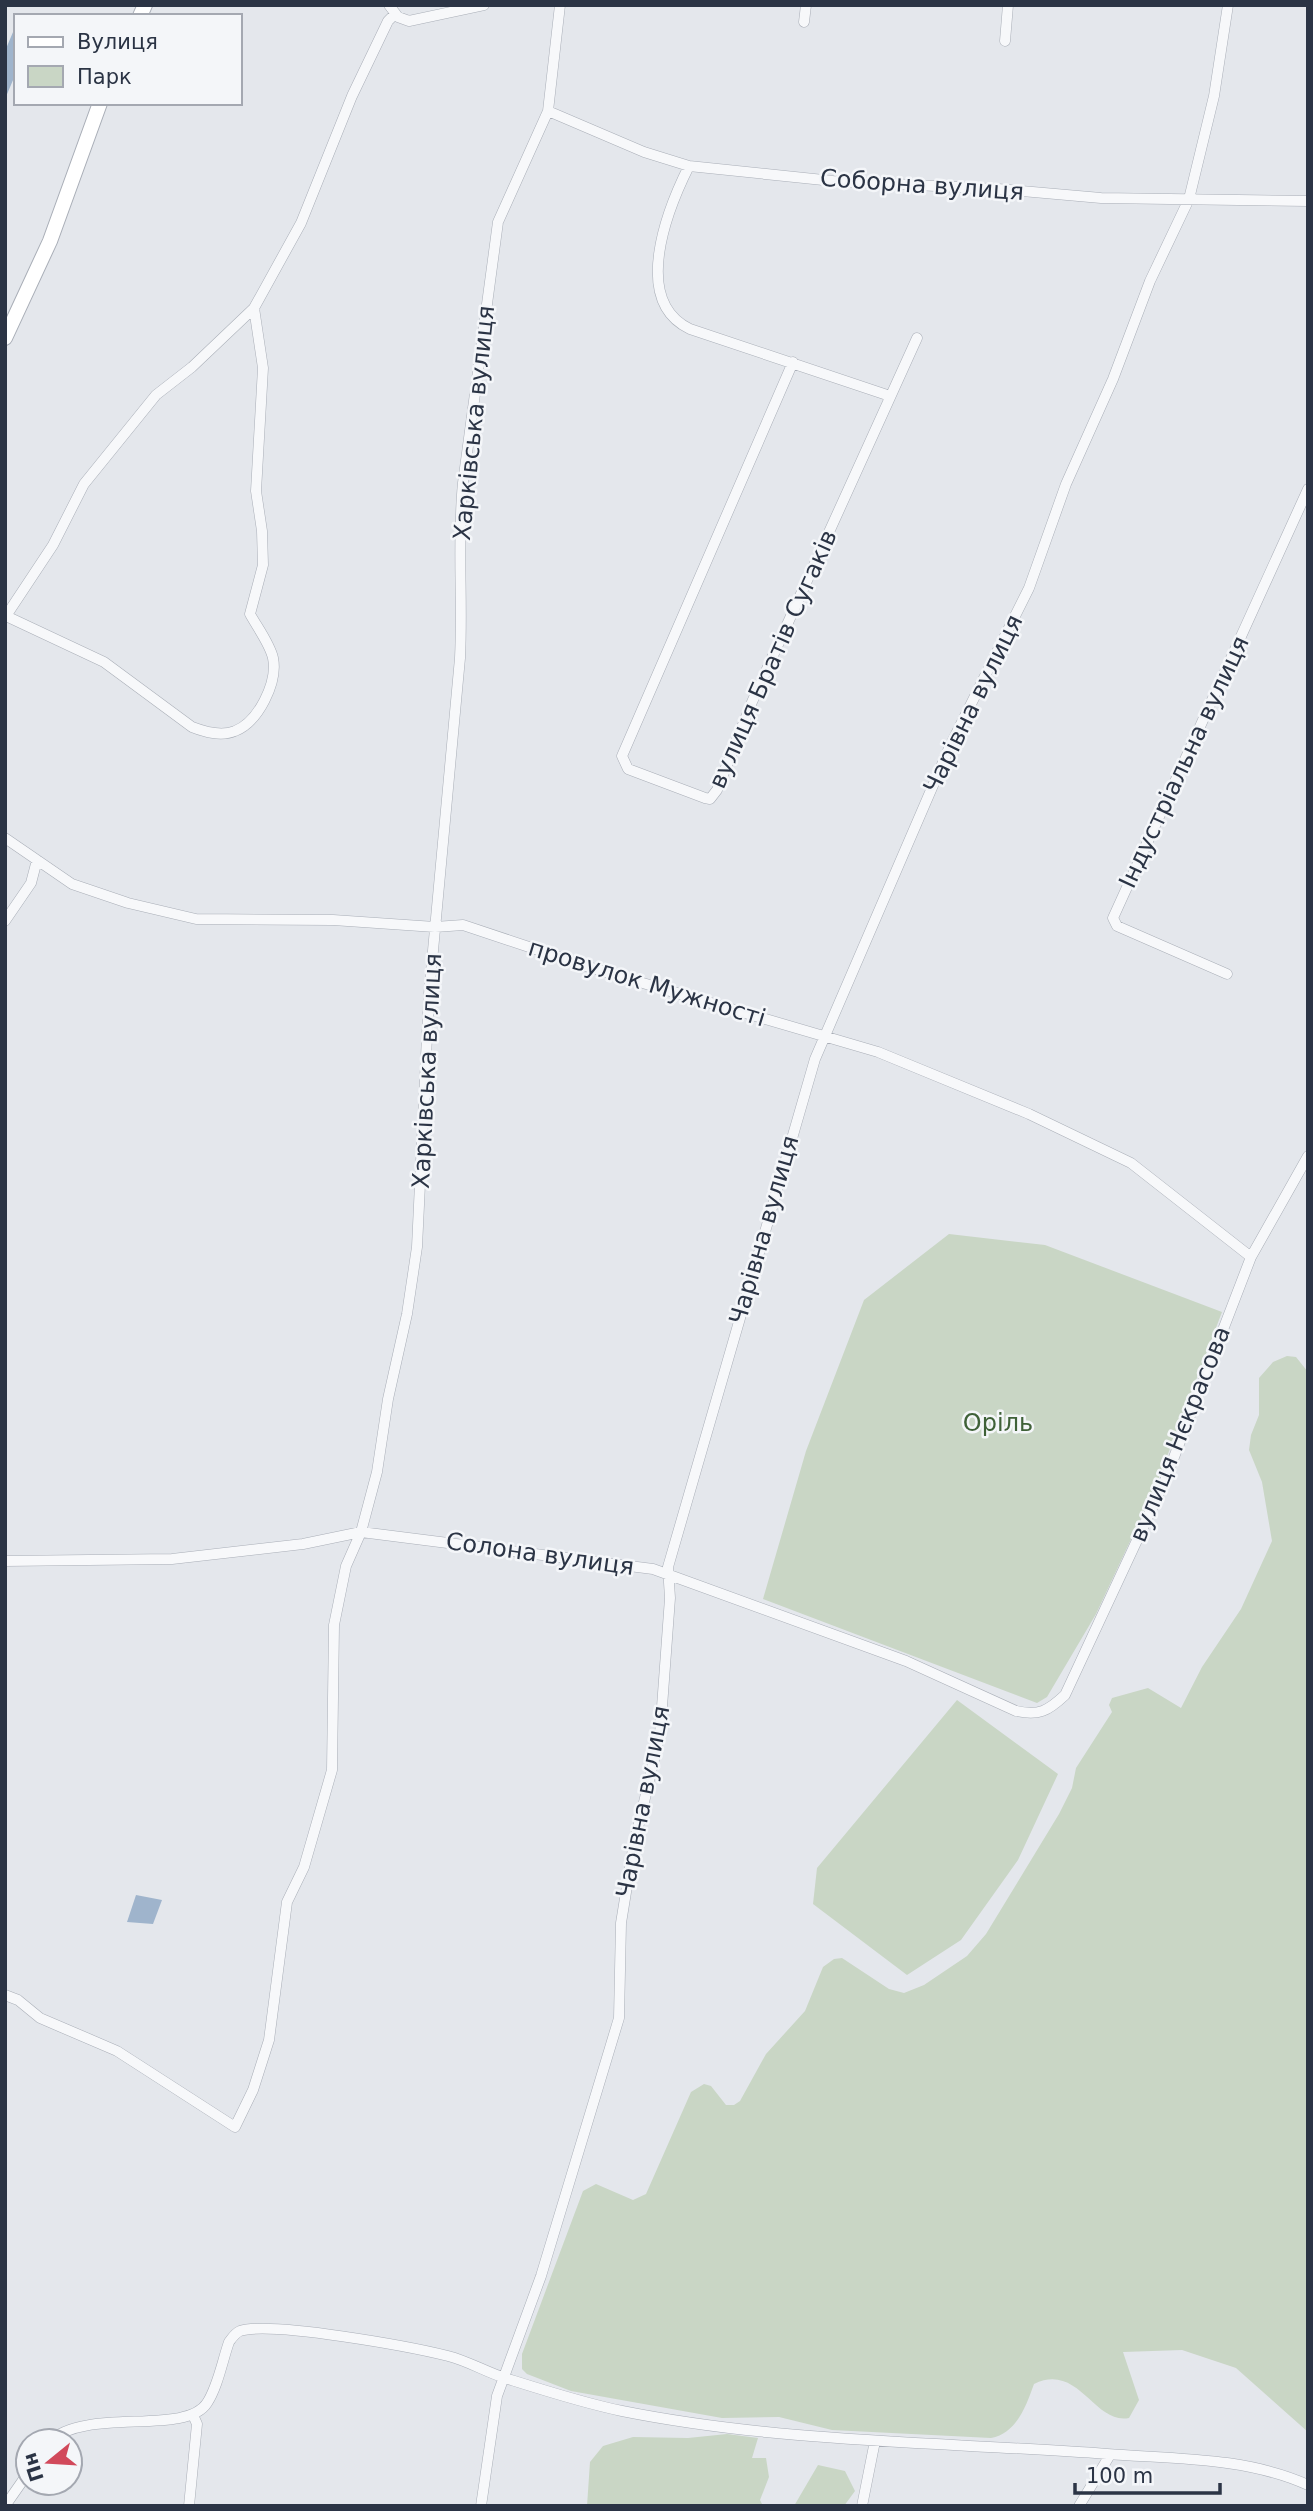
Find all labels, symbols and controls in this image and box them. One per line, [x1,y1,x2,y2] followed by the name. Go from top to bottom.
[14,14,242,105] legend
[77,30,158,54] text: Вулиця
[77,65,132,89] text: Парк
[819,164,1025,206] street label: Соборна вулиця
[448,304,500,542] street label: Харківська вулиця
[703,525,843,793] street label: вулиця Братів Сугаків
[918,610,1028,798] street label: Чарівна вулиця
[1113,632,1255,892] street label: Індустріальна вулиця
[525,934,769,1032] street label: провулок Мужності
[407,952,447,1190] street label: Харківська вулиця
[724,1132,804,1328] street label: Чарівна вулиця
[1124,1322,1236,1546] street label: вулиця Нєкрасова
[963,1409,1033,1437] park label: Оріль
[444,1527,636,1581] street label: Солона вулиця
[611,1703,675,1901] street label: Чарівна вулиця
[14,2427,84,2497] north arrow
[18,2450,48,2484] text: Пн
[1075,2452,1220,2496] scale bar
[1086,2464,1153,2488] text: 100 m

